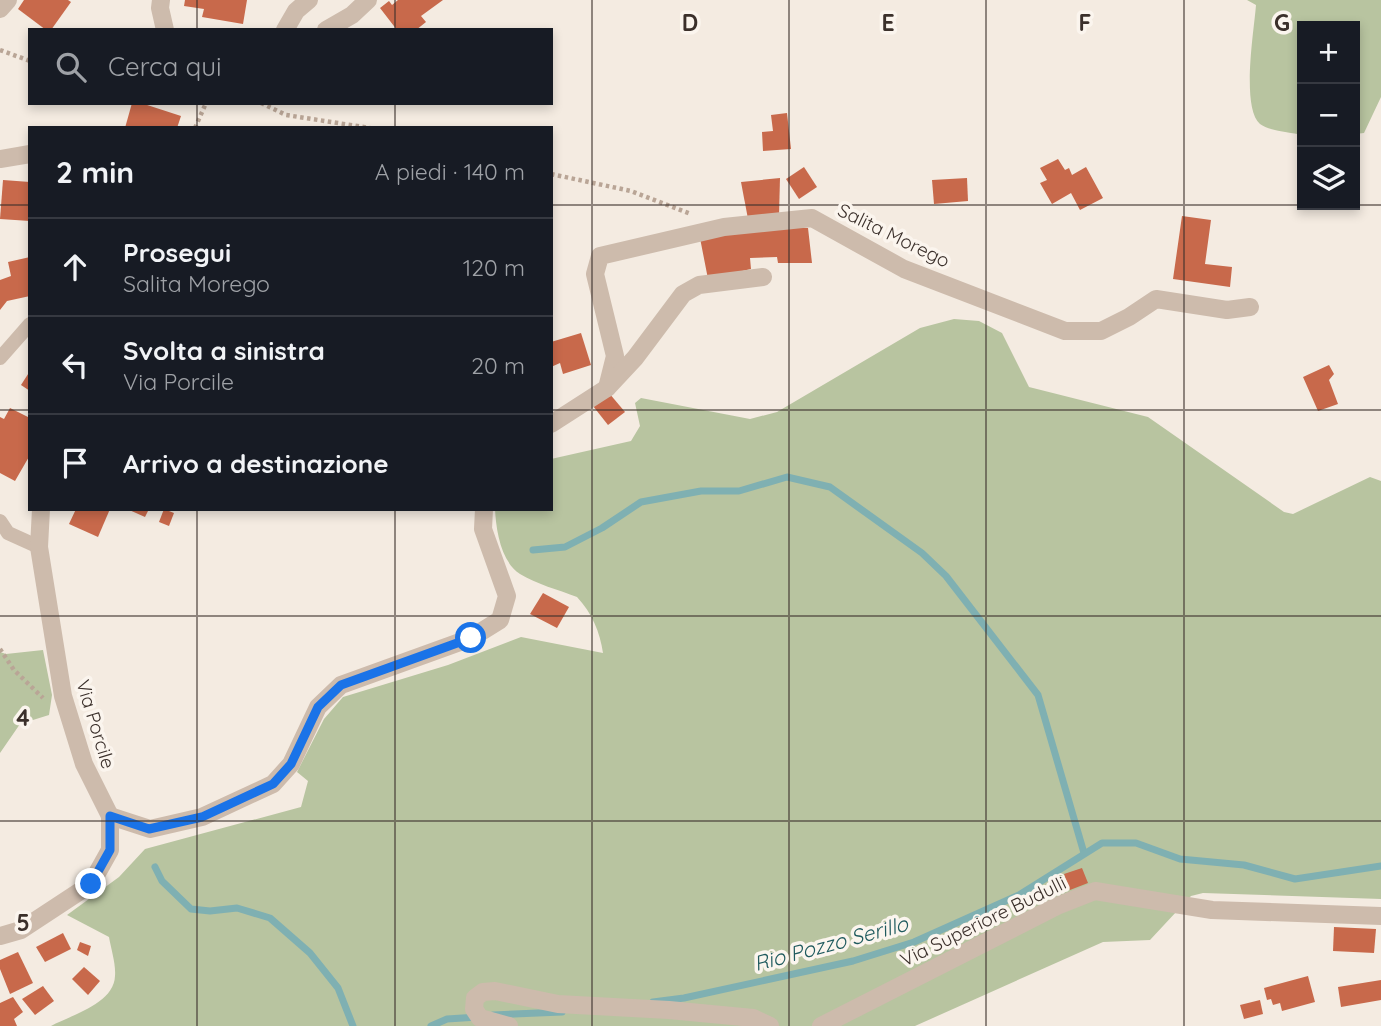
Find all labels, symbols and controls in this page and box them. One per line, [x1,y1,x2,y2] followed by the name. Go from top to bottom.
[682,8,698,37] text: D
[881,8,895,37] text: E
[1079,8,1091,37] text: F
[1274,8,1290,37] text: G
[1297,21,1360,210] map controls
[1297,21,1360,84] button: +
[28,28,553,105] search box
[52,48,90,86] icon: search
[108,50,222,83] text: Cerca qui
[1297,84,1360,147] button: −
[1297,147,1360,210] button: layers
[56,153,134,191] text: 2 min
[375,157,525,186] text: A piedi · 140 m
[834,198,954,272] street label: Salita Morego
[123,236,231,269] text: Prosegui
[56,248,94,286] icon: ahead
[463,253,525,282] text: 120 m
[123,269,270,298] text: Salita Morego
[123,334,325,367] text: Svolta a sinistra
[56,346,94,384] icon: left
[471,351,525,380] text: 20 m
[123,367,234,396] text: Via Porcile
[56,444,94,482] icon: arrive
[123,447,389,480] text: Arrivo a destinazione
[455,622,486,653] route start
[71,677,121,771] street label: Via Porcile
[16,703,30,732] text: 4
[75,868,106,899] route end
[896,870,1070,972] street label: Via Superiore Budulli
[16,908,30,937] text: 5
[751,910,912,976] water label: Rio Pozzo Serillo

